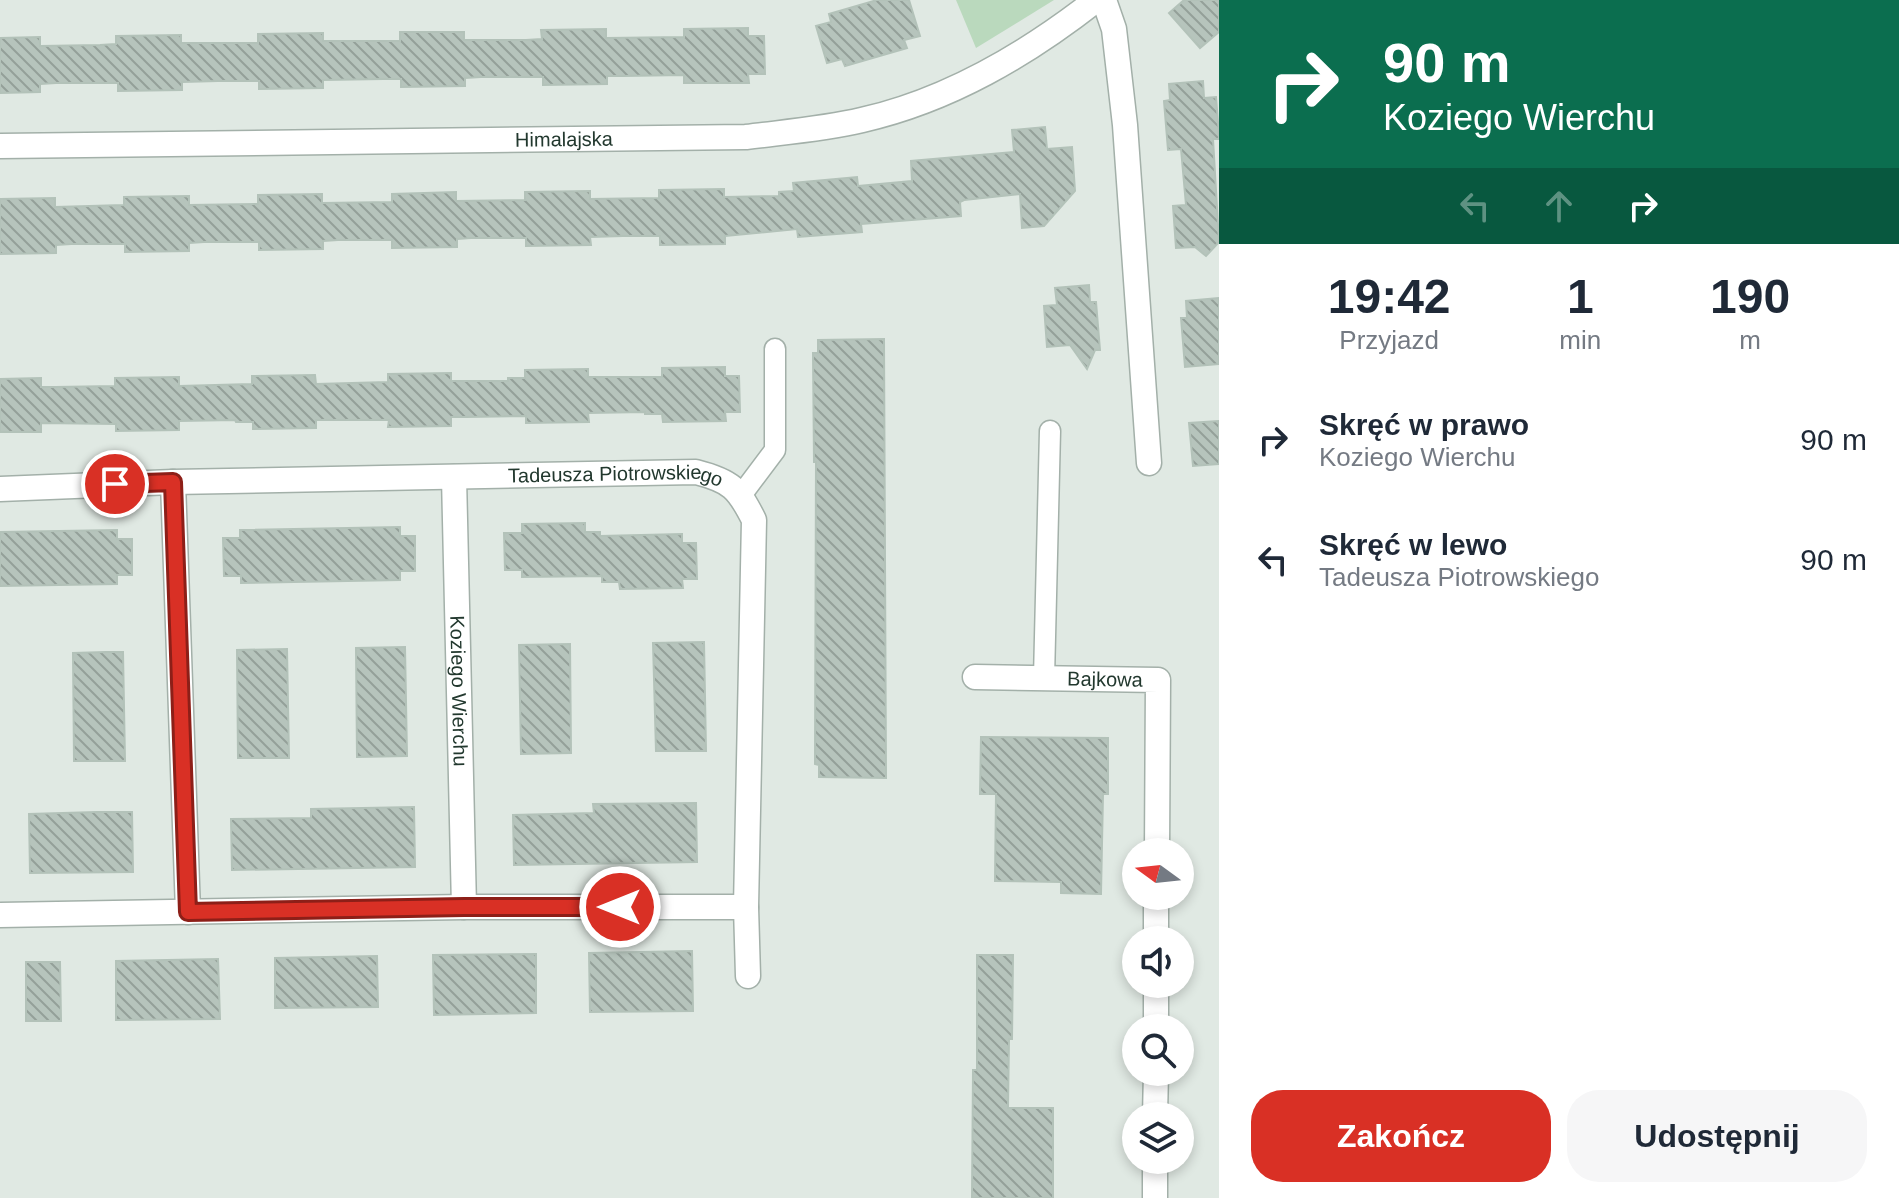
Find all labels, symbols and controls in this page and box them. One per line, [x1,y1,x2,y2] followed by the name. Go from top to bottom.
[1383,31,1511,94] text: 90 m
[1251,32,1355,136] icon: right
[1383,97,1655,138] text: Koziego Wierchu
[515,128,614,151] street label: Himalajska
[1453,184,1497,228] icon: left
[1537,184,1581,228] icon: ahead
[1621,184,1665,228] icon: right
[1328,270,1451,323] text: 19:42
[1567,270,1594,323] text: 1
[1710,270,1790,323] text: 190
[1339,325,1439,355] text: Przyjazd
[1559,325,1601,355] text: min
[1739,325,1761,355] text: m
[1319,408,1529,441] text: Skręć w prawo
[1251,418,1295,462] icon: right
[1800,423,1867,456] text: 90 m
[1319,442,1516,472] text: Koziego Wierchu
[81,450,149,518] pin
[508,461,726,491] street label: Tadeusza Piotrowskiego
[93,462,137,506] icon: arrive
[1319,528,1507,561] text: Skręć w lewo
[1251,538,1295,582] icon: left
[1800,543,1867,576] text: 90 m
[1319,562,1599,592] text: Tadeusza Piotrowskiego
[446,615,472,767] street label: Koziego Wierchu
[1067,668,1144,691] street label: Bajkowa
[1122,838,1194,910] north arrow
[1122,838,1194,1174] map controls
[578,865,662,949] position arrow
[1122,926,1194,998] button: sound
[1122,1014,1194,1086] button: search
[1251,1090,1551,1182] button: Zakończ
[1567,1090,1867,1182] button: Udostępnij
[1122,1102,1194,1174] button: layers

